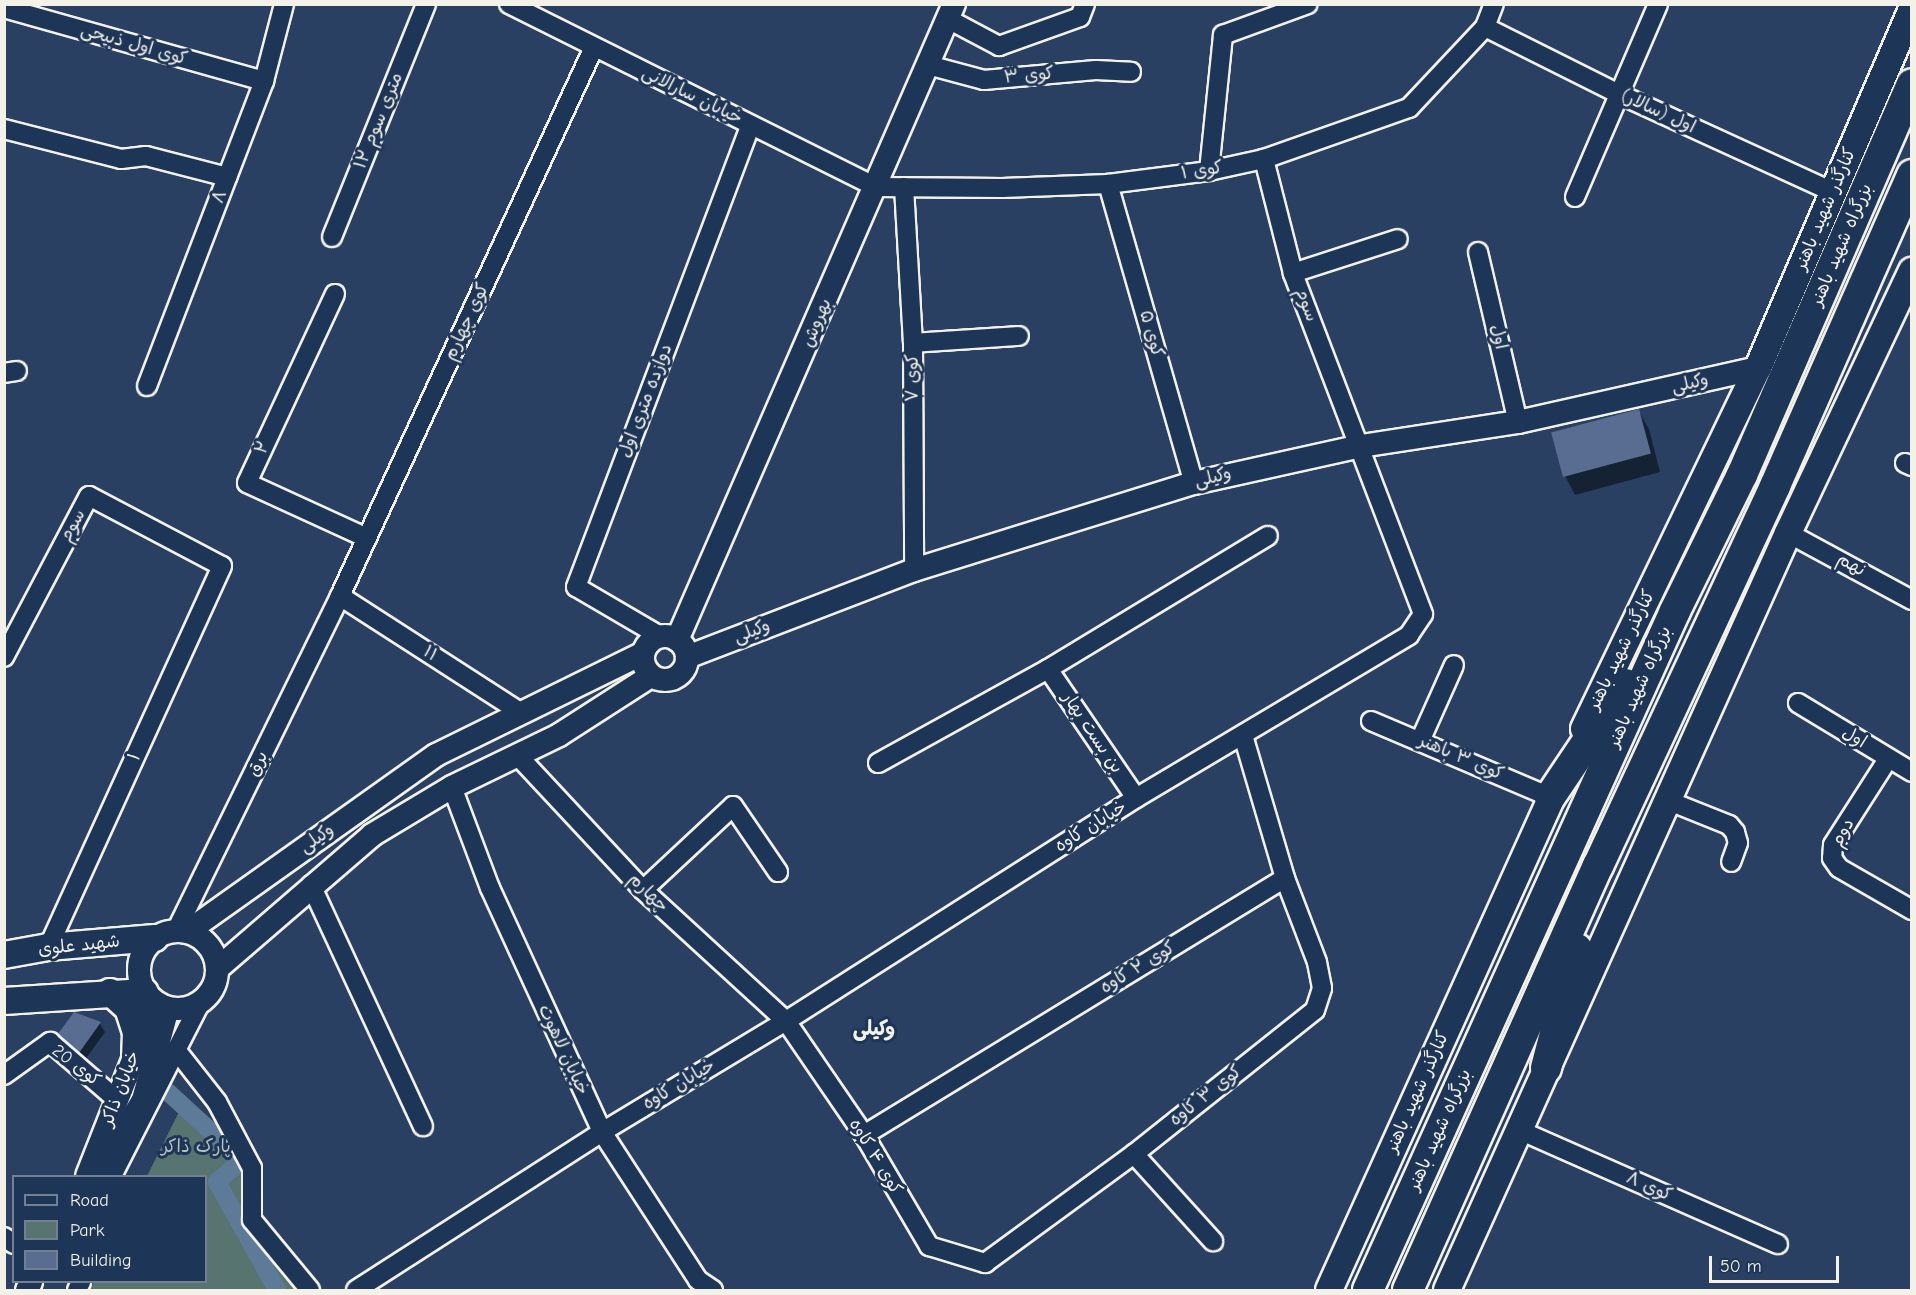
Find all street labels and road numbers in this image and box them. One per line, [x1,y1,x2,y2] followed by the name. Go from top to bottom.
[78,19,190,71] street label: کوی اول ذبیحی
[638,62,746,130] street label: خیابان سارالانی
[1003,63,1055,89] street label: کوی ۳
[350,70,408,172] street label: ۱۲ متری سوم
[1617,85,1699,139] street label: اول (سالار)
[1791,145,1861,273] street label: کنارگذر شهید باهنر
[1180,157,1224,185] street label: کوی ۱
[1807,181,1877,309] street label: بزرگراه شهید باهنر
[208,187,232,207] street label: ۸
[440,280,494,364] street label: کوی چهارم
[1290,285,1322,325] street label: سوم
[797,295,837,351] street label: بهروش
[1134,308,1168,360] street label: کوی ۵
[1485,322,1511,352] street label: اول
[614,341,678,461] street label: دوازده متری اول
[902,354,924,402] street label: کوی ۷
[1669,369,1711,399] street label: وکیلی
[251,438,275,458] street label: ۲
[1192,463,1234,493] street label: وکیلی
[55,506,91,546] street label: سوم
[1833,548,1869,582] street label: نهم
[1584,587,1660,713] street label: کنارگذر شهید باهنر
[731,615,773,649] street label: وکیلی
[1604,623,1676,751] street label: بزرگراه شهید باهنر
[419,641,441,667] street label: ۱۱
[1057,688,1127,778] street label: بن بست بهار
[1838,722,1870,754] street label: اول
[1415,730,1507,786] street label: کوی ۳ باهنر
[243,748,273,780] street label: برق
[124,749,146,765] street label: ۱
[1051,797,1131,857] street label: خیابان کاوه
[1827,815,1859,851] street label: دوم
[296,819,338,859] street label: وکیلی
[623,869,673,917] street label: چهارم
[37,931,121,961] street label: شهید علوی
[1097,937,1179,999] street label: کوی ۲ کاوه
[533,1001,593,1099] street label: خیابان لاهوت
[1382,1028,1454,1156] street label: کنارگذر شهید باهنر
[47,1040,105,1092] street label: کوی 20
[97,1048,145,1130] street label: خیابان ذاکر
[639,1055,719,1115] street label: خیابان کاوه
[1165,1061,1247,1131] street label: کوی ۳ کاوه
[1404,1066,1476,1194] street label: بزرگراه شهید باهنر
[844,1115,906,1199] street label: کوی ۴ کاوه
[1623,1167,1675,1207] street label: کوی ۸

